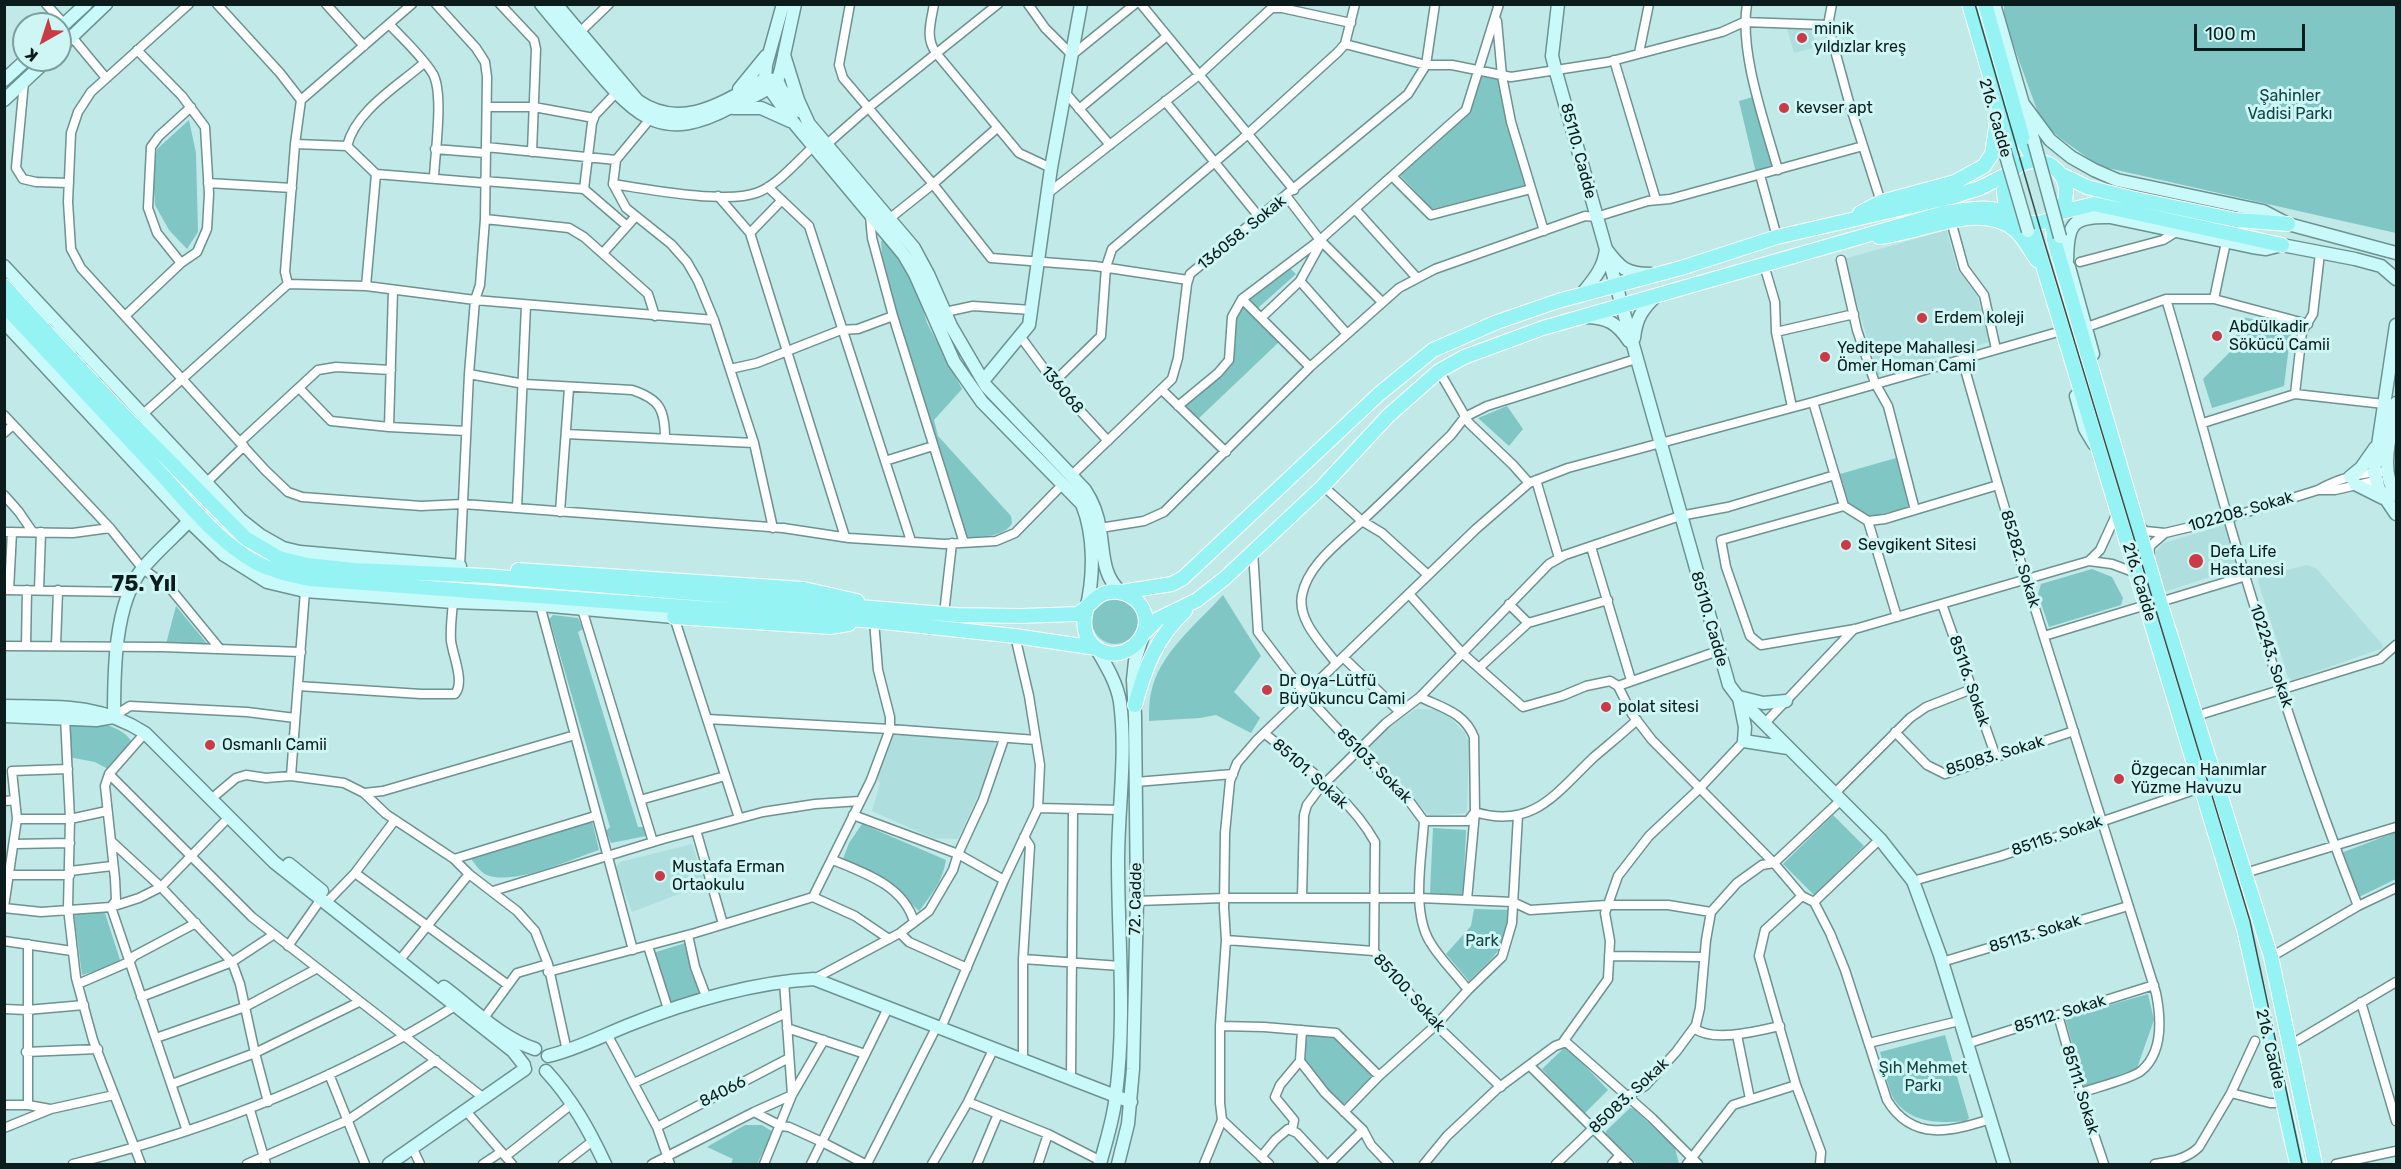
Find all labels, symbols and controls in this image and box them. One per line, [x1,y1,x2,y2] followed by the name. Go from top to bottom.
[12,12,72,72] north arrow
[2197,12,2308,50] scale bar
[1814,19,1906,57] place label: minik yıldızlar kreş
[2205,23,2256,45] text: 100 m
[1795,31,1809,45] marker: minik yıldızlar kreş
[22,44,42,66] text: K
[1975,76,2015,160] street label: 216. Cadde
[2248,86,2332,124] park label: Şahinler Vadisi Parkı
[1796,98,1873,118] place label: kevser apt
[1556,101,1600,201] street label: 85110. Cadde
[1777,101,1791,115] marker: kevser apt
[1194,192,1290,274] street label: 136058. Sokak
[1934,308,2024,328] place label: Erdem koleji
[1915,311,1929,325] marker: Erdem koleji
[2229,317,2330,355] place label: Abdülkadir Sökücü Camii
[2210,329,2224,343] marker: Abdülkadir Sökücü Camii
[1837,338,1976,376] place label: Yeditepe Mahallesi Ömer Homan Cami
[1818,350,1832,364] marker: Yeditepe Mahallesi Ömer Homan Cami
[1037,362,1087,418] street label: 136068
[2186,488,2296,536] street label: 102208. Sokak
[1996,508,2044,610] street label: 85282. Sokak
[1858,535,1976,555] place label: Sevgikent Sitesi
[1839,538,1853,552] marker: Sevgikent Sitesi
[2118,540,2160,624] street label: 216. Cadde
[2210,542,2284,580] place label: Defa Life Hastanesi
[2187,552,2205,570] marker: Defa Life Hastanesi
[1686,569,1732,669] street label: 85110. Cadde
[112,572,176,598] district label: 75. Yıl
[2245,602,2297,710] street label: 102243. Sokak
[1944,633,1994,729] street label: 85116. Sokak
[1279,671,1405,709] place label: Dr Oya-Lütfü Büyükuncu Cami
[1260,683,1274,697] marker: Dr Oya-Lütfü Büyükuncu Cami
[1618,697,1699,717] place label: polat sitesi
[1599,700,1613,714] marker: polat sitesi
[1332,724,1416,808] street label: 85103. Sokak
[1943,732,2047,780] street label: 85083. Sokak
[222,735,327,755] place label: Osmanlı Camii
[1268,735,1352,813] street label: 85101. Sokak
[203,738,217,752] marker: Osmanlı Camii
[2131,760,2267,798] place label: Özgecan Hanımlar Yüzme Havuzu
[2112,772,2126,786] marker: Özgecan Hanımlar Yüzme Havuzu
[2009,811,2105,861] street label: 85115. Sokak
[672,857,785,895] place label: Mustafa Erman Ortaokulu
[1126,862,1146,936] street label: 72. Cadde
[653,869,667,883] marker: Mustafa Erman Ortaokulu
[1987,911,2083,957] street label: 85113. Sokak
[1465,931,1499,951] park label: Park
[1369,950,1449,1036] street label: 85100. Sokak
[2012,991,2108,1037] street label: 85112. Sokak
[2251,1007,2289,1091] street label: 216. Cadde
[2057,1043,2103,1137] street label: 85111. Sokak
[1585,1054,1673,1138] street label: 85083. Sokak
[1879,1058,1967,1096] park label: Şıh Mehmet Parkı
[697,1072,749,1112] street label: 84066

